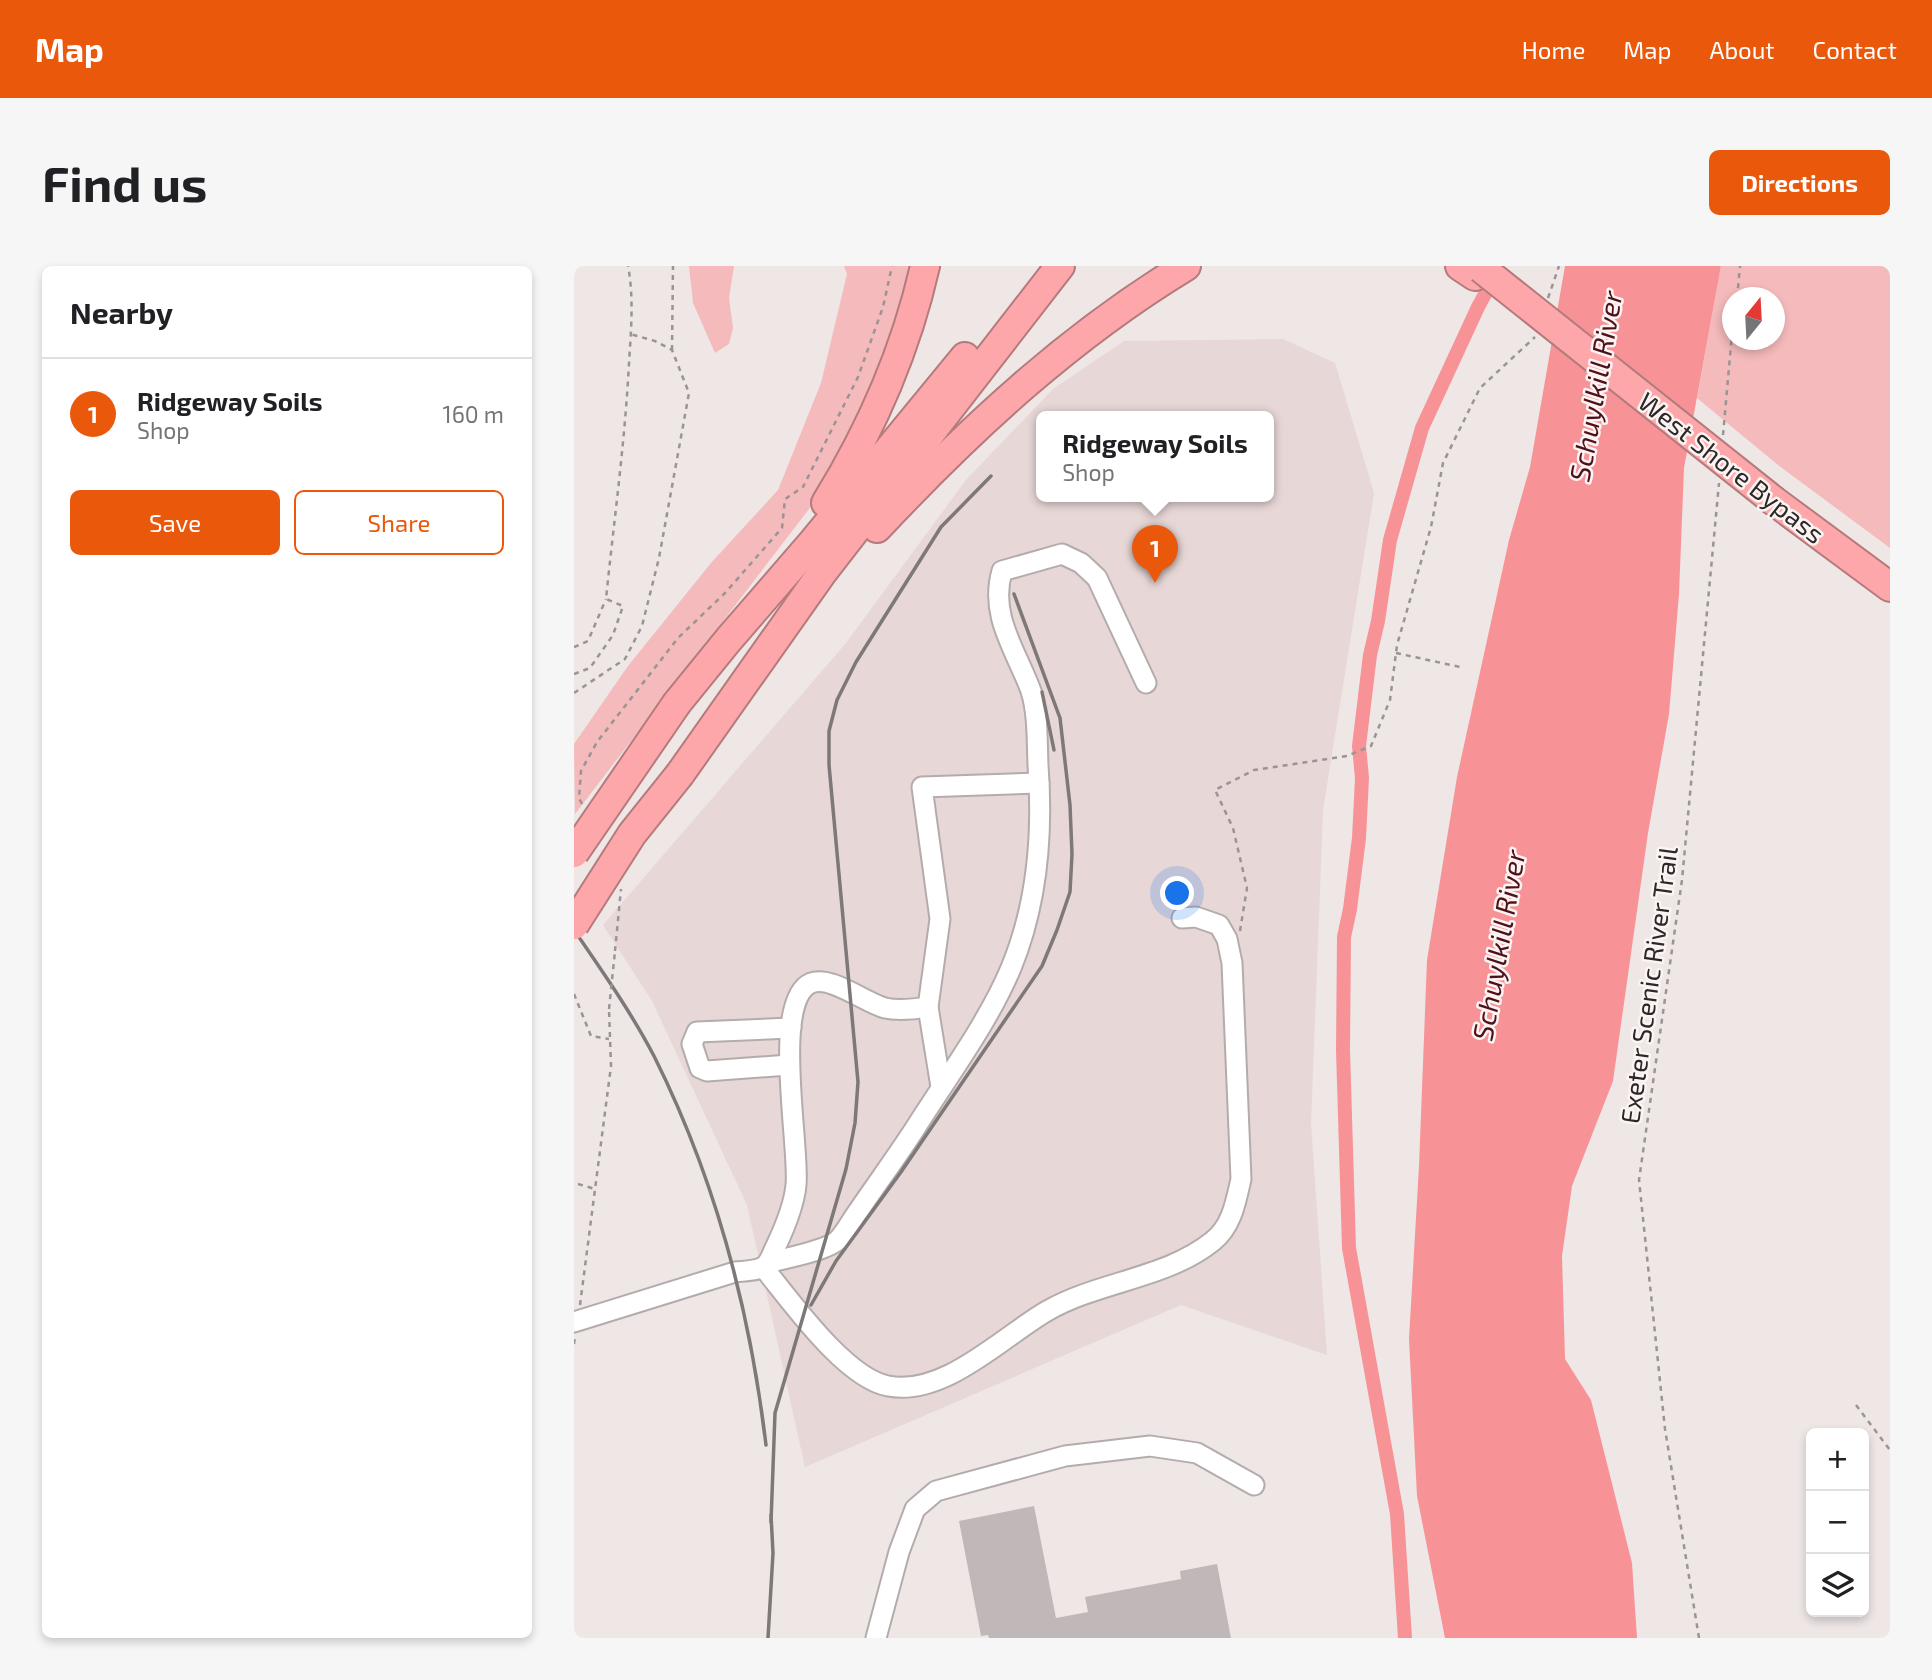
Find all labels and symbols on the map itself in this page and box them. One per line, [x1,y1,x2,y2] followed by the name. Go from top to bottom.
[1561,287,1629,484] water label: Schuylkill River
[1722,287,1785,350] north arrow
[1633,385,1831,549] street label: West Shore Bypass
[1132,525,1178,583] pin: 1
[1613,844,1683,1125] street label: Exeter Scenic River Trail
[1464,846,1532,1043] water label: Schuylkill River
[1160,876,1194,910] your location

